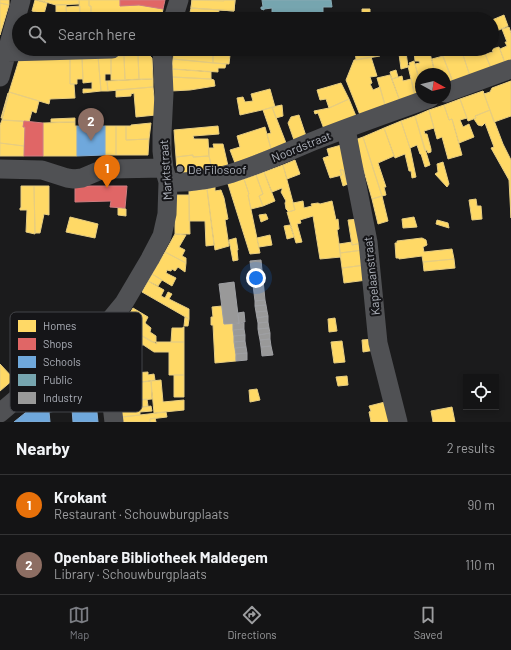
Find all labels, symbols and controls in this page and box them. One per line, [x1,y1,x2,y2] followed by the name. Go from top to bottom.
[12,12,499,56] search box
[26,23,48,45] icon: search
[58,25,136,43] text: Search here
[415,68,451,104] north arrow
[78,108,104,141] pin: 2
[269,128,333,164] street label: Noordstraat
[156,139,174,201] street label: Marktstraat
[94,155,120,188] pin: 1
[188,162,246,176] place label: De Filosoof
[175,164,185,174] marker: De Filosoof
[360,236,382,316] street label: Kapelaanstraat
[246,268,266,288] your location
[10,312,142,412] legend
[43,319,76,332] text: Homes
[43,337,73,350] text: Shops
[43,355,81,368] text: Schools
[43,373,73,386] text: Public
[463,374,499,410] map controls
[463,374,499,410] button: locate
[43,391,82,404] text: Industry
[16,438,70,458] text: Nearby
[447,440,495,456] text: 2 results
[54,488,107,506] text: Krokant
[27,497,31,513] text: 1
[468,497,495,513] text: 90 m
[54,506,229,522] text: Restaurant · Schouwburgplaats
[54,548,268,566] text: Openbare Bibliotheek Maldegem
[25,557,33,573] text: 2
[465,557,495,573] text: 110 m
[54,566,207,582] text: Library · Schouwburgplaats
[68,604,90,641] tab: Map
[227,604,277,641] tab: Directions
[414,604,443,641] tab: Saved

